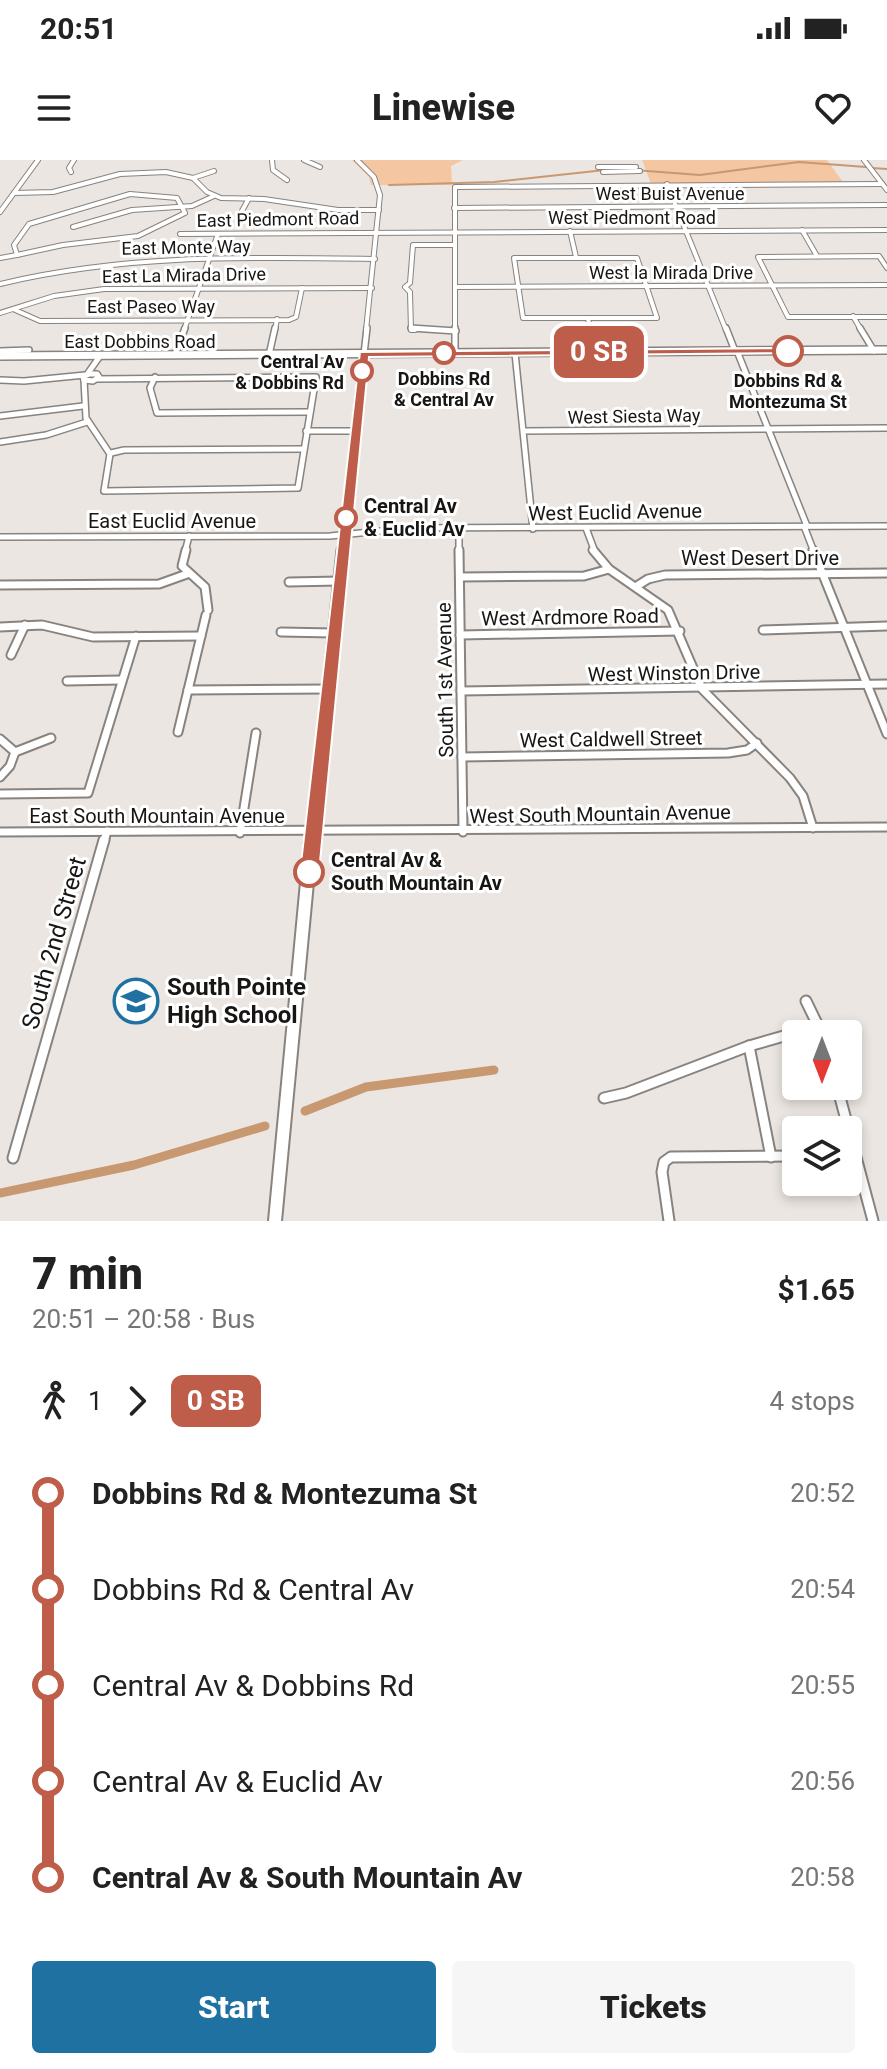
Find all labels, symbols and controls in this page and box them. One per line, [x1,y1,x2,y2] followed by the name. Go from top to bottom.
[40,11,117,46] text: 20:51
[32,86,76,130] icon: menu
[811,86,855,130] icon: heart
[372,87,515,129] text: Linewise
[596,183,744,204] street label: West Buist Avenue
[196,207,360,231] street label: East Piedmont Road
[548,207,716,228] street label: West Piedmont Road
[121,235,251,259] street label: East Monte Way
[589,262,753,283] street label: West la Mirada Drive
[102,263,266,287] street label: East La Mirada Drive
[87,296,216,317] street label: East Paseo Way
[543,326,655,378] line badge: 0 SB
[64,331,216,352] street label: East Dobbins Road
[570,335,628,368] text: 0 SB
[773,336,803,366] marker: Dobbins Rd & Montezuma St
[433,342,455,364] marker: Dobbins Rd & Central Av
[235,351,344,393] place label: Central Av & Dobbins Rd
[351,360,373,382] marker: Central Av & Dobbins Rd
[394,368,494,410] place label: Dobbins Rd & Central Av
[729,370,847,412] place label: Dobbins Rd & Montezuma St
[567,404,701,428] street label: West Siesta Way
[364,494,465,541] place label: Central Av & Euclid Av
[528,498,702,526] street label: West Euclid Avenue
[335,507,357,529] marker: Central Av & Euclid Av
[88,509,256,533] street label: East Euclid Avenue
[681,546,839,570] street label: West Desert Drive
[432,602,458,758] street label: South 1st Avenue
[481,603,659,631] street label: West Ardmore Road
[588,659,760,687] street label: West Winston Drive
[519,725,703,753] street label: West Caldwell Street
[469,800,731,828] street label: West South Mountain Avenue
[29,804,285,828] street label: East South Mountain Avenue
[331,848,502,895] place label: Central Av & South Mountain Av
[16,854,92,1032] street label: South 2nd Street
[294,857,324,887] marker: Central Av & South Mountain Av
[167,973,306,1029] place label: South Pointe High School
[112,977,160,1025] school or university icon: South Pointe High School
[782,1020,862,1100] north arrow
[782,1020,862,1196] map controls
[782,1116,862,1196] button: layers
[32,1248,143,1300] text: 7 min
[777,1272,855,1307] text: $1.65
[32,1304,255,1334] text: 20:51 – 20:58 · Bus
[32,1379,76,1423] icon: walk
[115,1379,159,1423] icon: forward
[187,1384,245,1417] text: 0 SB
[88,1386,103,1416] text: 1
[769,1386,855,1416] text: 4 stops
[92,1476,477,1511] text: Dobbins Rd & Montezuma St
[790,1478,855,1508] text: 20:52
[92,1572,414,1607] text: Dobbins Rd & Central Av
[790,1574,855,1604] text: 20:54
[92,1668,414,1703] text: Central Av & Dobbins Rd
[790,1670,855,1700] text: 20:55
[92,1764,383,1799] text: Central Av & Euclid Av
[790,1766,855,1796] text: 20:56
[92,1860,522,1895] text: Central Av & South Mountain Av
[790,1862,855,1892] text: 20:58
[32,1961,436,2053] button: Start
[452,1961,855,2053] button: Tickets

